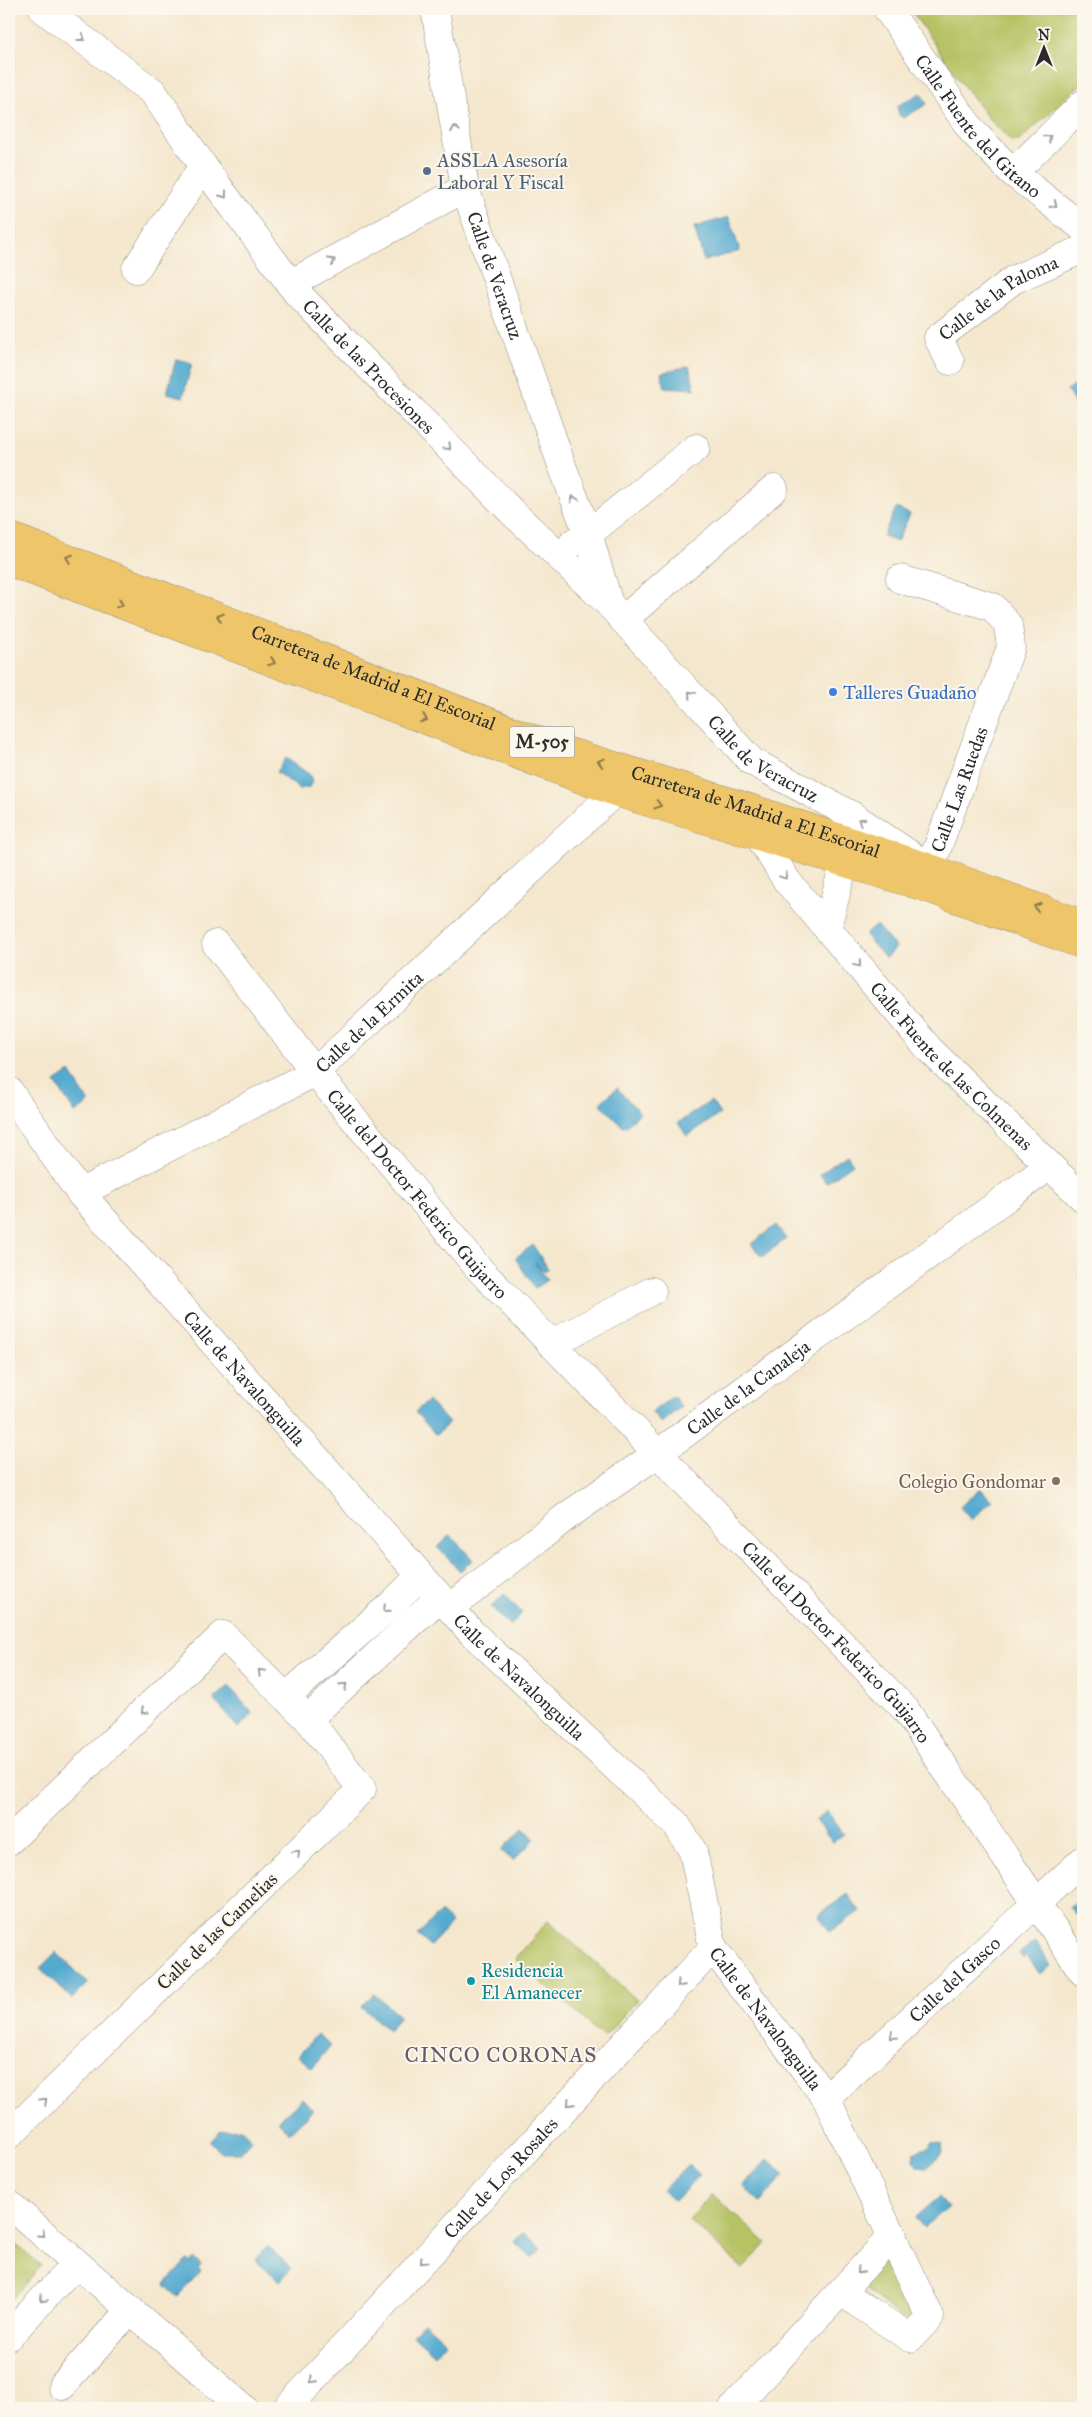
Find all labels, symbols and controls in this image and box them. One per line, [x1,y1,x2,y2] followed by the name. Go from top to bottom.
[1020,22,1070,72] north arrow
[1038,27,1050,44] text: N
[76,32,86,41] one-way arrow
[911,50,1046,203] street label: Calle Fuente del Gitano
[450,124,460,133] one-way arrow
[1042,135,1051,144] one-way arrow
[436,149,569,194] place label: ASSLA Asesoría Laboral Y Fiscal
[421,165,433,177] marker: ASSLA Asesoría Laboral Y Fiscal
[219,189,227,198] one-way arrow
[1048,199,1057,208] one-way arrow
[463,208,528,343] street label: Calle de Veracruz
[934,250,1062,345] street label: Calle de la Paloma
[327,257,336,267] one-way arrow
[298,294,440,439] street label: Calle de las Procesiones
[442,441,451,450] one-way arrow
[570,495,581,504] one-way arrow
[65,554,74,565] one-way arrow
[115,598,124,608] one-way arrow
[217,612,225,622] one-way arrow
[248,619,500,735] street label: Carretera de Madrid a El Escorial
[267,656,275,666] one-way arrow
[843,681,977,704] place label: Talleres Guadaño
[827,686,839,698] marker: Talleres Guadaño
[688,691,697,700] one-way arrow
[703,710,823,807] street label: Calle de Veracruz
[419,713,427,723] one-way arrow
[925,723,992,855] street label: Calle Las Ruedas
[510,726,574,758] road number: M-505
[597,757,606,767] one-way arrow
[628,760,884,862] street label: Carretera de Madrid a El Escorial
[654,799,662,809] one-way arrow
[857,818,866,827] one-way arrow
[778,871,787,880] one-way arrow
[1034,903,1042,913] one-way arrow
[853,958,861,967] one-way arrow
[310,965,428,1077] street label: Calle de la Ermita
[865,977,1038,1155] street label: Calle Fuente de las Colmenas
[322,1084,513,1304] street label: Calle del Doctor Federico Guijarro
[179,1306,312,1451] street label: Calle de Navalonguilla
[682,1334,815,1440] street label: Calle de la Canaleja
[898,1470,1047,1494] place label: Colegio Gondomar
[1050,1475,1062,1487] marker: Colegio Gondomar
[737,1536,936,1747] street label: Calle del Doctor Federico Guijarro
[383,1604,392,1612] one-way arrow
[449,1609,591,1745] street label: Calle de Navalonguilla
[258,1669,267,1678] one-way arrow
[338,1683,347,1692] one-way arrow
[141,1705,150,1714] one-way arrow
[292,1850,301,1859] one-way arrow
[152,1867,282,1995] street label: Calle de las Camelias
[904,1931,1005,2027] street label: Calle del Gasco
[705,1942,828,2095] street label: Calle de Navalonguilla
[481,1959,583,2004] place label: Residencia El Amanecer
[465,1975,477,1987] marker: Residencia El Amanecer
[677,1979,686,1988] one-way arrow
[890,2030,899,2039] one-way arrow
[405,2042,597,2068] district label: CINCO CORONAS
[38,2098,47,2107] one-way arrow
[567,2098,576,2107] one-way arrow
[438,2112,562,2243] street label: Calle de Los Rosales
[37,2228,46,2237] one-way arrow
[420,2255,429,2264] one-way arrow
[856,2266,865,2275] one-way arrow
[40,2294,49,2303] one-way arrow
[310,2374,319,2383] one-way arrow

